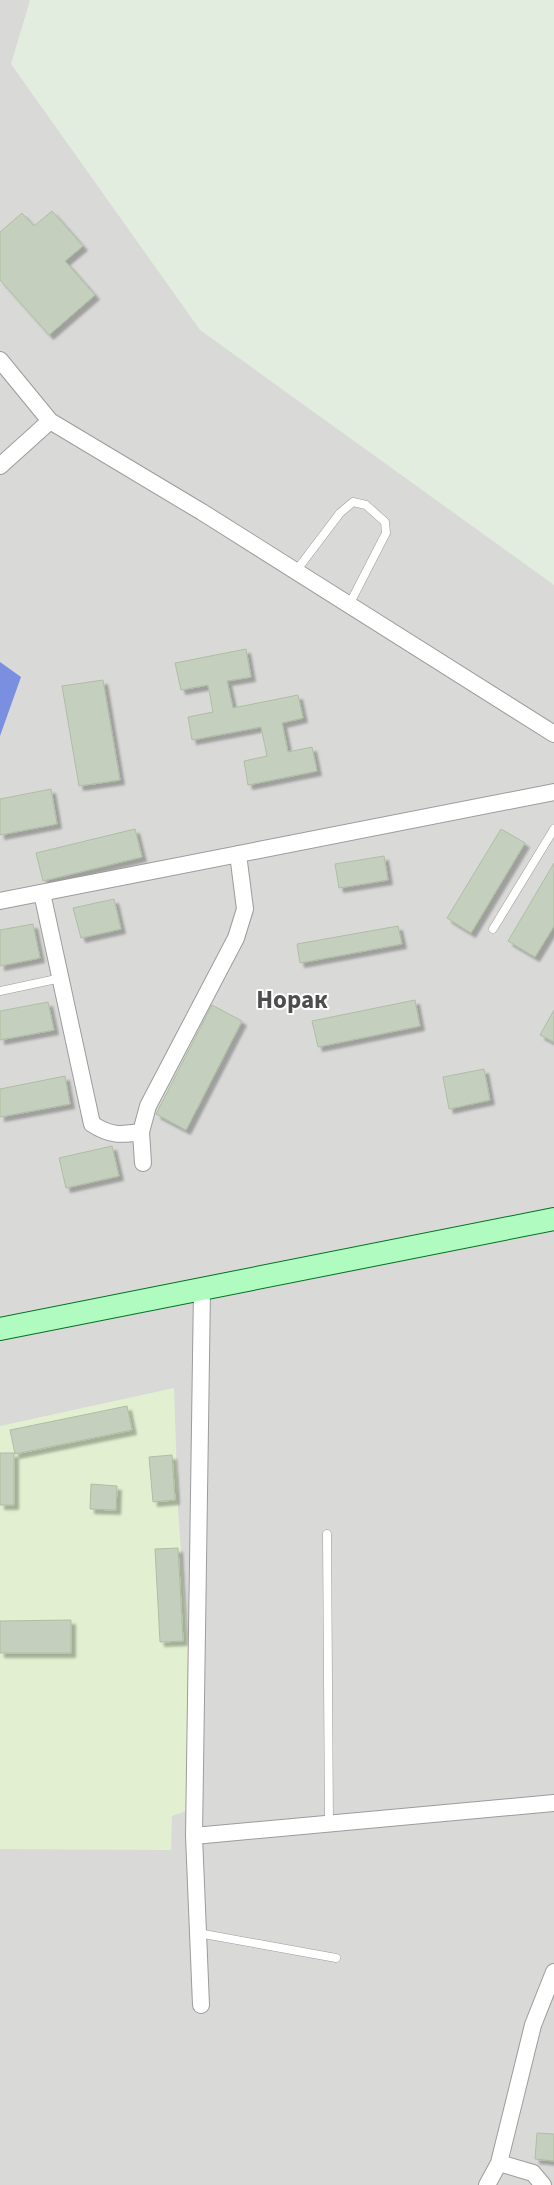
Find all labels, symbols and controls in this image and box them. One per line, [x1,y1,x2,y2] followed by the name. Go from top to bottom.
[256,982,328,1018] district label: Норак

